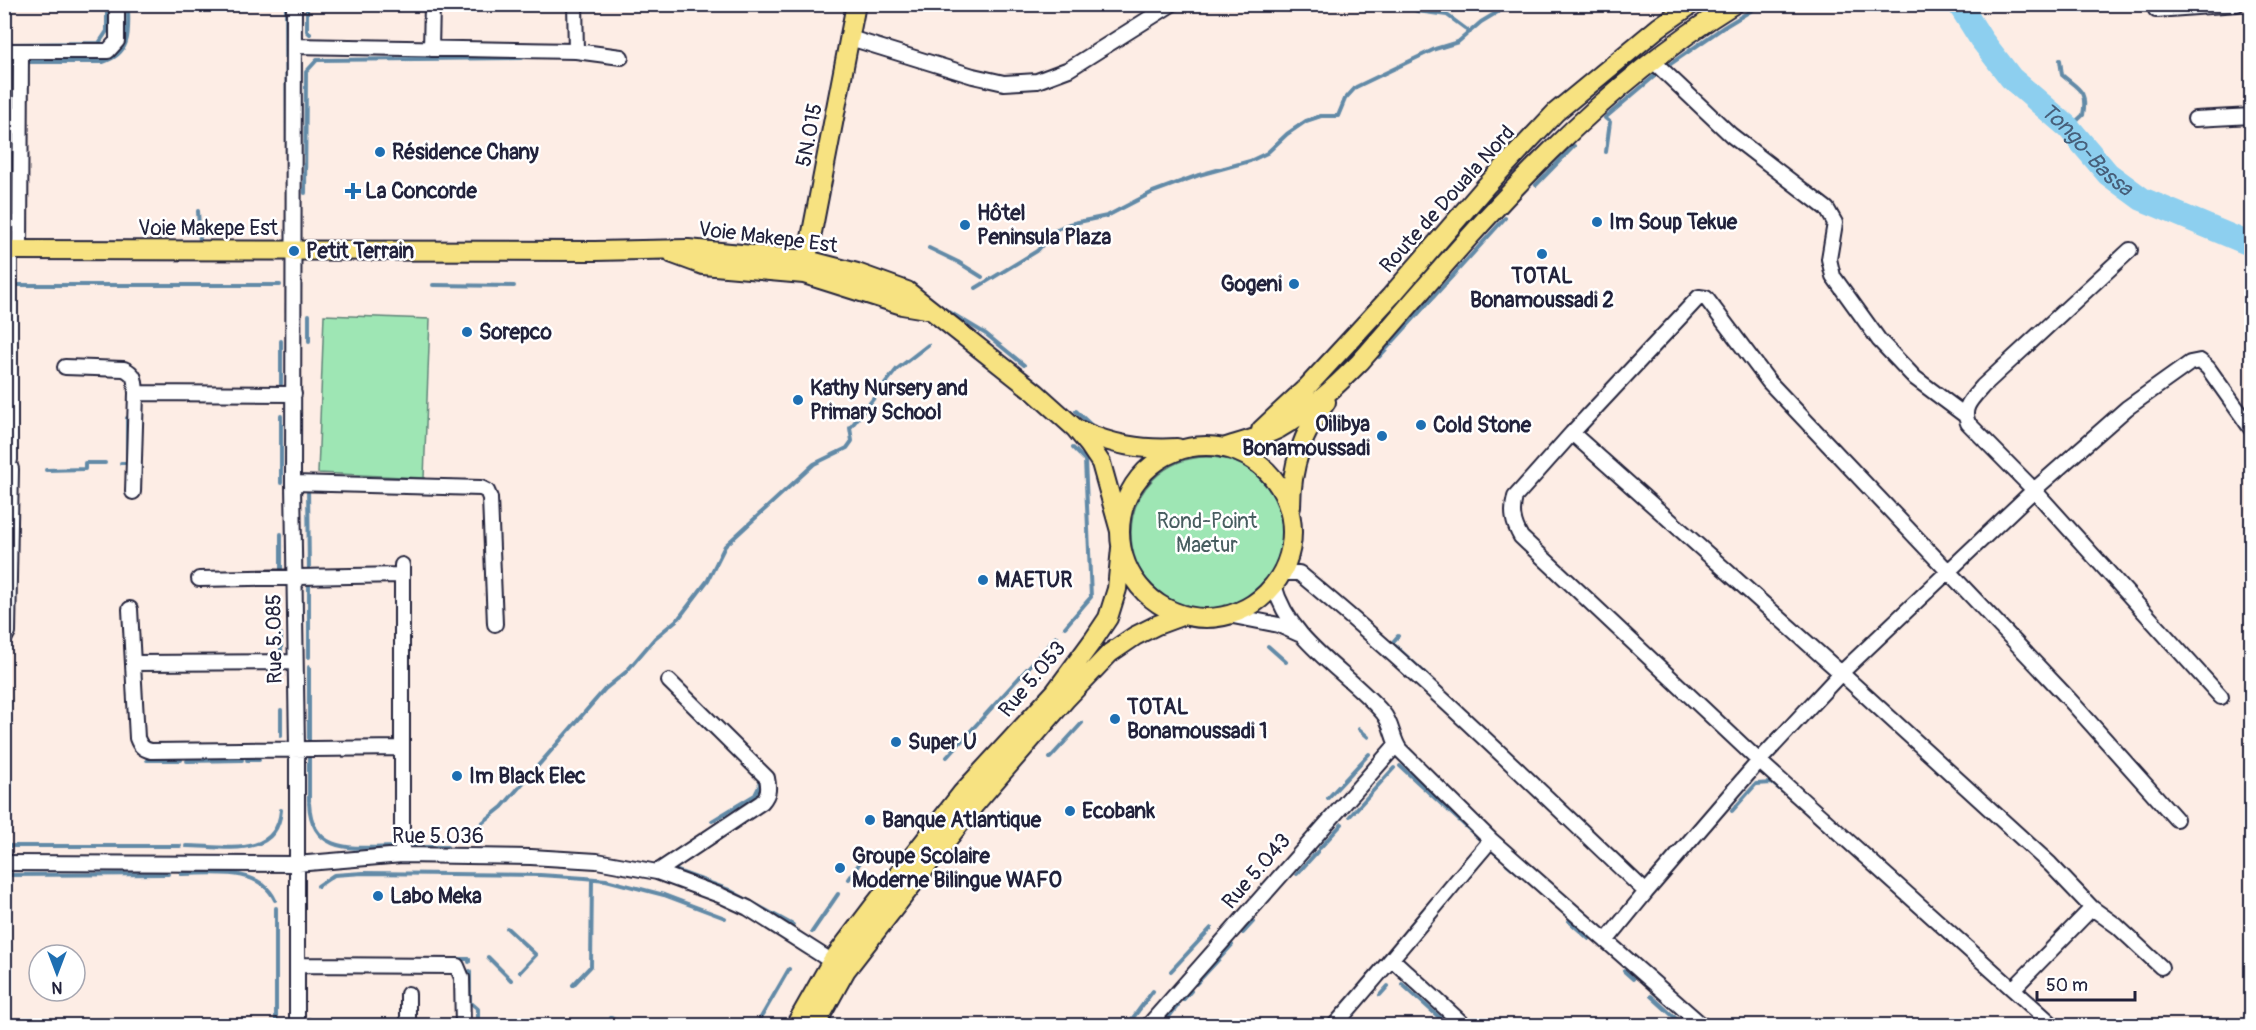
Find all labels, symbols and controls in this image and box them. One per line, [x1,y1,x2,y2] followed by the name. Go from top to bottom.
[2035,97,2139,204] water label: Tongo-Bassa
[790,101,829,169] street label: 5N.015
[1374,120,1521,279] street label: Route de Douala Nord
[392,139,539,166] place label: Résidence Chany
[373,145,387,159] marker: Résidence Chany
[365,178,478,205] place label: La Concorde
[346,184,360,198] marker: La Concorde
[977,200,1112,251] place label: Hôtel Peninsula Plaza
[1609,209,1738,236] place label: Im Soup Tekue
[138,215,279,242] street label: Voie Makepe Est
[1590,215,1604,229] marker: Im Soup Tekue
[697,216,840,259] street label: Voie Makepe Est
[958,218,972,232] marker: Hôtel Peninsula Plaza
[306,238,414,265] place label: Petit Terrain
[287,244,301,258] marker: Petit Terrain
[1535,247,1549,261] marker: TOTAL Bonamoussadi 2
[1470,263,1614,314] place label: TOTAL Bonamoussadi 2
[1221,271,1282,298] place label: Gogeni
[1287,277,1301,291] marker: Gogeni
[479,319,553,346] place label: Sorepco
[460,325,474,339] marker: Sorepco
[810,375,968,426] place label: Kathy Nursery and Primary School
[791,393,805,407] marker: Kathy Nursery and Primary School
[1242,411,1370,462] place label: Oilibya Bonamoussadi
[1433,412,1532,439] place label: Cold Stone
[1414,418,1428,432] marker: Cold Stone
[1375,429,1389,443] marker: Oilibya Bonamoussadi
[1157,508,1258,559] park label: Rond-Point Maetur
[995,567,1072,594] place label: MAETUR
[976,573,990,587] marker: MAETUR
[260,594,289,684] street label: Rue 5.085
[993,636,1072,723] street label: Rue 5.053
[1126,694,1267,745] place label: TOTAL Bonamoussadi 1
[1108,712,1122,726] marker: TOTAL Bonamoussadi 1
[908,729,977,756] place label: Super U
[889,735,903,749] marker: Super U
[469,763,586,790] place label: Im Black Elec
[450,769,464,783] marker: Im Black Elec
[1082,798,1155,825] place label: Ecobank
[1063,804,1077,818] marker: Ecobank
[882,807,1042,834] place label: Banque Atlantique
[863,813,877,827] marker: Banque Atlantique
[392,823,484,850] street label: Rue 5.036
[1216,828,1297,915] street label: Rue 5.043
[852,843,1062,894] place label: Groupe Scolaire Moderne Bilingue WAFO
[833,861,847,875] marker: Groupe Scolaire Moderne Bilingue WAFO
[390,883,482,910] place label: Labo Meka
[371,889,385,903] marker: Labo Meka
[27,943,87,1003] north arrow
[2037,964,2134,1002] scale bar
[2046,974,2088,997] text: 50 m
[51,977,62,997] text: N

